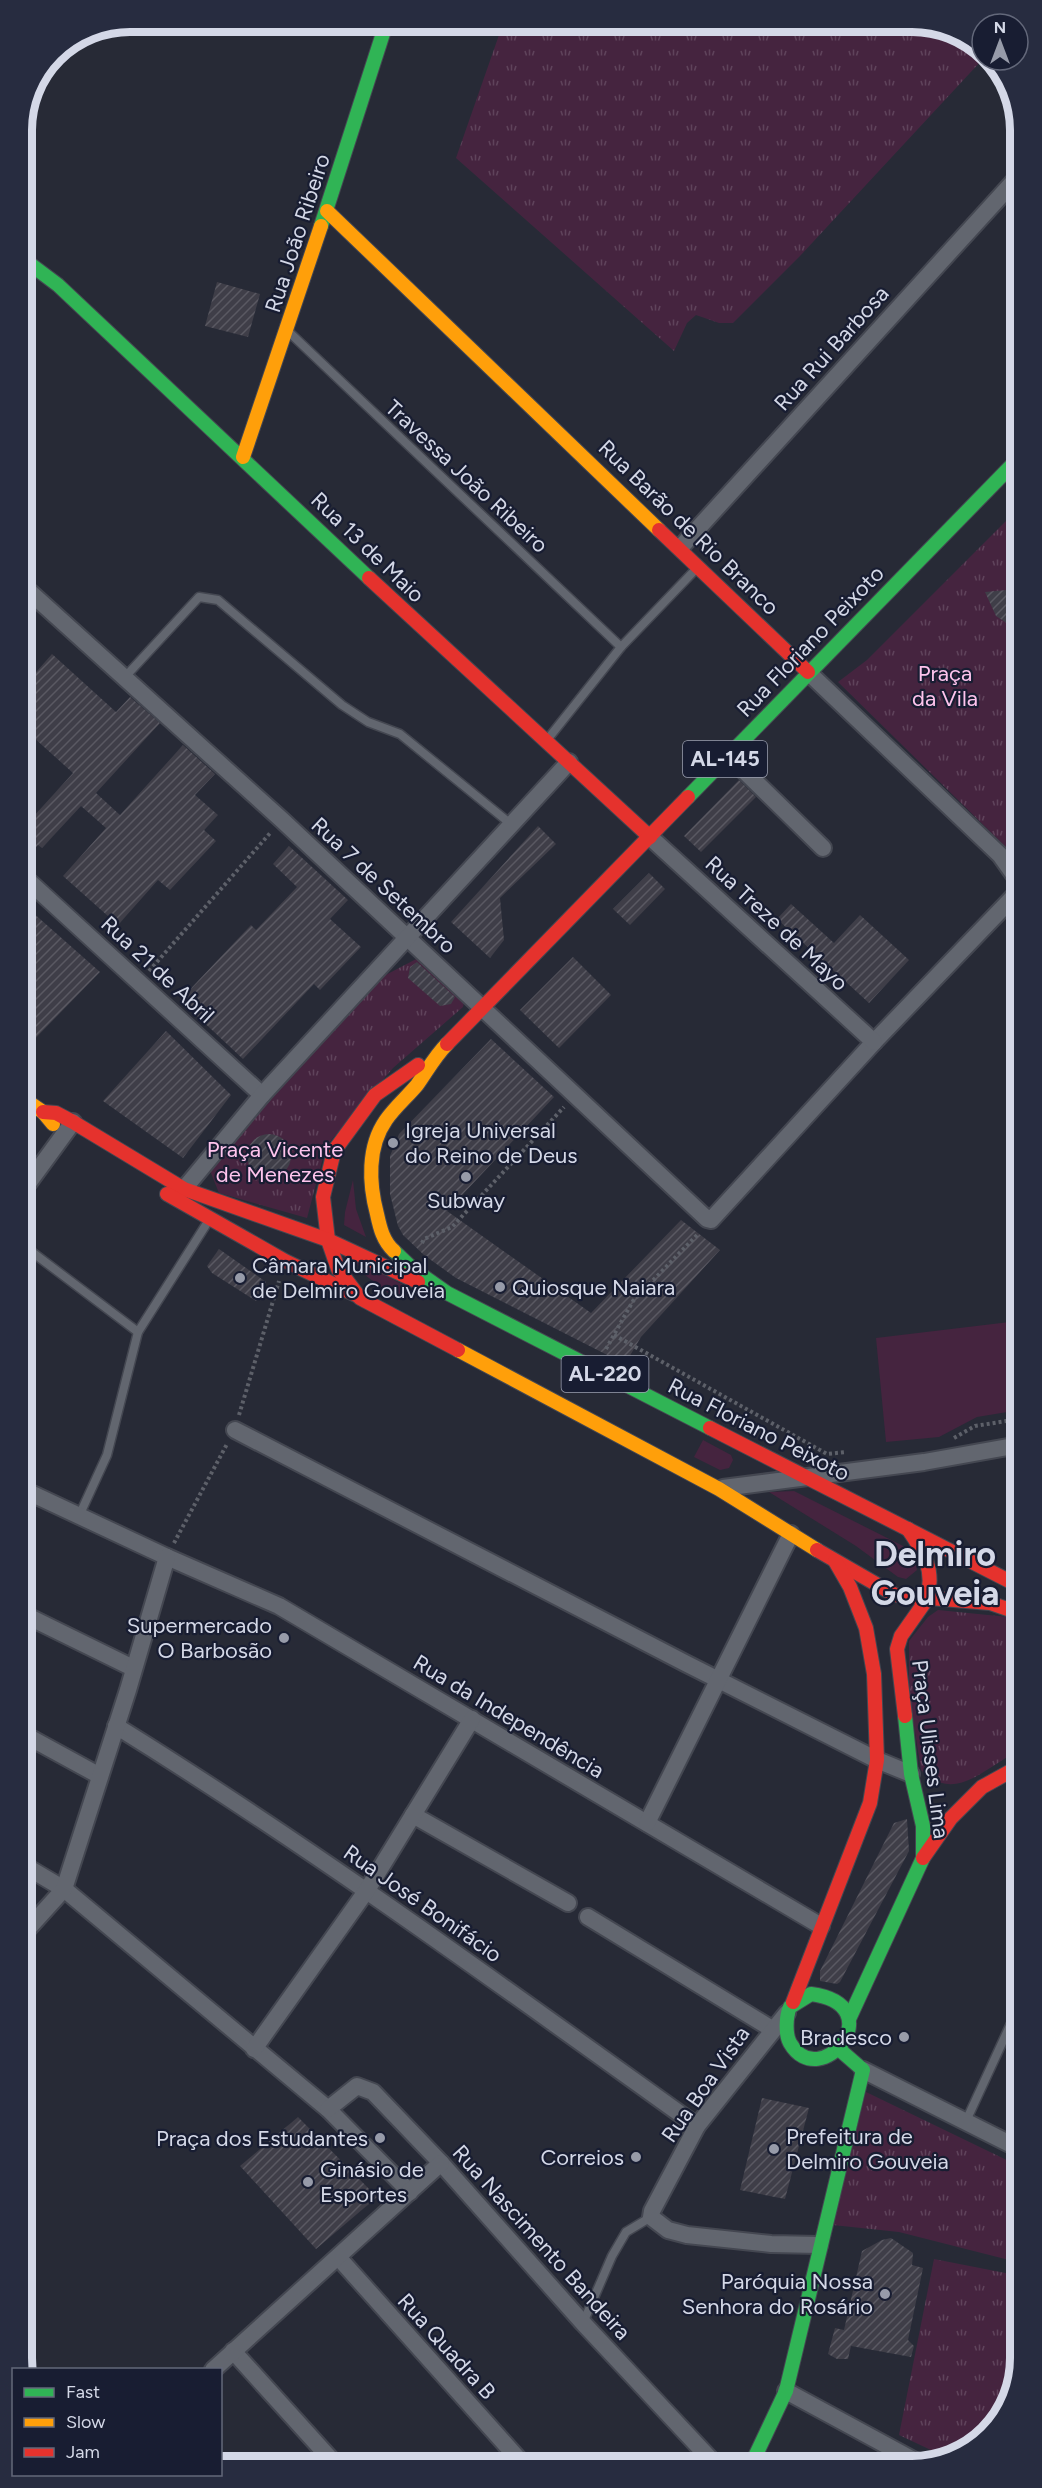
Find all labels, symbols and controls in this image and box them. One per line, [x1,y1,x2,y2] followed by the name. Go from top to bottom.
[970,12,1030,72] north arrow
[994,18,1006,37] text: N
[259,150,336,316] street label: Rua João Ribeiro
[768,280,894,416] street label: Rua Rui Barbosa
[380,394,554,559] street label: Travessa João Ribeiro
[593,434,785,621] street label: Rua Barão de Rio Branco
[305,487,430,608] street label: Rua 13 de Maio
[731,560,890,723] street label: Rua Floriano Peixoto
[912,660,978,712] park label: Praça da Vila
[683,741,767,777] road number: AL-145
[306,811,462,959] street label: Rua 7 de Setembro
[700,850,854,997] street label: Rua Treze de Mayo
[95,910,220,1029] street label: Rua 21 de Abril
[405,1117,577,1169] place label: Igreja Universal do Reino de Deus
[207,1136,343,1188] park label: Praça Vicente de Menezes
[386,1136,400,1150] marker: Igreja Universal do Reino de Deus
[459,1170,473,1184] marker: Subway
[427,1187,505,1214] place label: Subway
[252,1252,445,1304] place label: Câmara Municipal de Delmiro Gouveia
[233,1271,247,1285] marker: Câmara Municipal de Delmiro Gouveia
[512,1274,675,1301] place label: Quiosque Naiara
[493,1280,507,1294] marker: Quiosque Naiara
[562,1356,648,1392] road number: AL-220
[663,1372,854,1487] street label: Rua Floriano Peixoto
[871,1534,999,1614] district label: Delmiro Gouveia
[127,1612,272,1664] place label: Supermercado O Barbosão
[277,1631,291,1645] marker: Supermercado O Barbosão
[408,1649,609,1784] street label: Rua da Independência
[906,1658,955,1840] street label: Praça Ulisses Lima
[338,1839,507,1968] street label: Rua José Bonifácio
[655,2021,755,2148] street label: Rua Boa Vista
[800,2024,892,2051] place label: Bradesco
[897,2030,911,2044] marker: Bradesco
[786,2123,949,2175] place label: Prefeitura de Delmiro Gouveia
[156,2125,368,2152] place label: Praça dos Estudantes
[373,2131,387,2145] marker: Praça dos Estudantes
[447,2139,636,2345] street label: Rua Nascimento Bandeira
[767,2142,781,2156] marker: Prefeitura de Delmiro Gouveia
[540,2144,624,2171] place label: Correios
[629,2150,643,2164] marker: Correios
[320,2156,424,2208] place label: Ginásio de Esportes
[301,2175,315,2189] marker: Ginásio de Esportes
[682,2268,873,2320] place label: Paróquia Nossa Senhora do Rosário
[878,2287,892,2301] marker: Paróquia Nossa Senhora do Rosário
[392,2288,501,2405] street label: Rua Quadra B
[12,2368,222,2476] legend
[66,2381,100,2403] text: Fast
[66,2411,105,2433] text: Slow
[66,2441,100,2463] text: Jam

